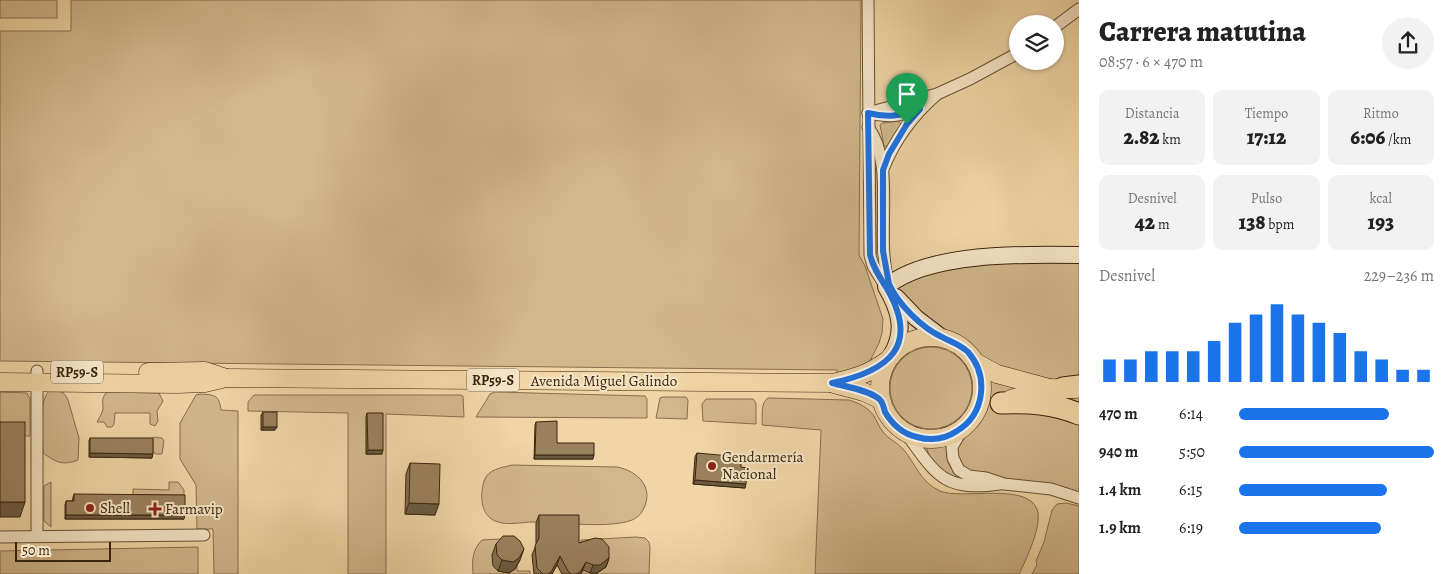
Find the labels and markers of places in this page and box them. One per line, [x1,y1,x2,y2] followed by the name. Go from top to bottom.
[886,73,928,124] pin
[722,447,804,484] place label: Gendarmería Nacional
[706,460,718,472] marker: Gendarmería Nacional
[100,498,130,518] place label: Shell
[165,499,223,519] place label: Farmavip
[84,502,96,514] marker: Shell
[149,503,161,515] marker: Farmavip

